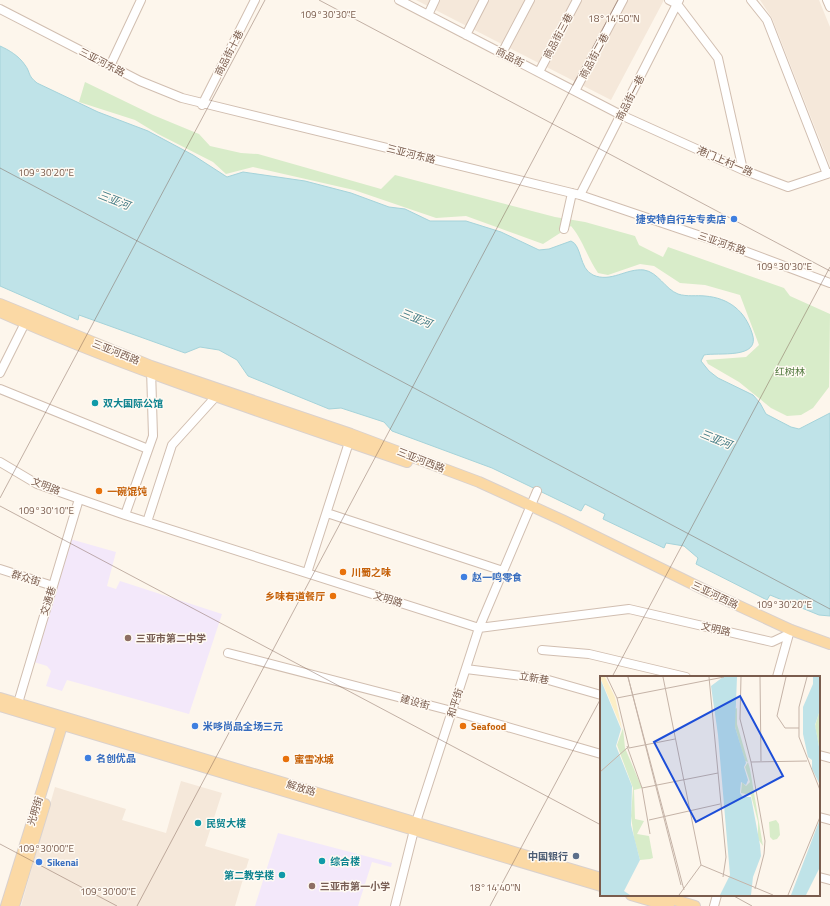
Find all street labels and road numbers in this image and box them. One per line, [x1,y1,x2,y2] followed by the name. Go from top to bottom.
[540,10,576,62] street label: 商品街三巷
[211,27,247,79] street label: 商品街十巷
[576,30,612,82] street label: 商品街二巷
[76,44,128,80] street label: 三亚河东路
[493,44,527,70] street label: 商品街
[612,72,648,124] street label: 商品街一巷
[385,141,437,167] street label: 三亚河东路
[694,142,756,180] street label: 港门上村一路
[696,228,748,258] street label: 三亚河东路
[90,336,142,368] street label: 三亚河西路
[395,444,447,476] street label: 三亚河西路
[29,473,63,499] street label: 文明路
[9,566,43,590] street label: 群众街
[689,578,741,612] street label: 三亚河西路
[36,584,60,618] street label: 交通巷
[371,587,405,611] street label: 文明路
[700,618,732,640] street label: 文明路
[518,668,550,688] street label: 立新巷
[443,686,467,720] street label: 和平街
[399,691,431,713] street label: 建设街
[284,776,318,800] street label: 解放路
[23,794,47,828] street label: 光明街

